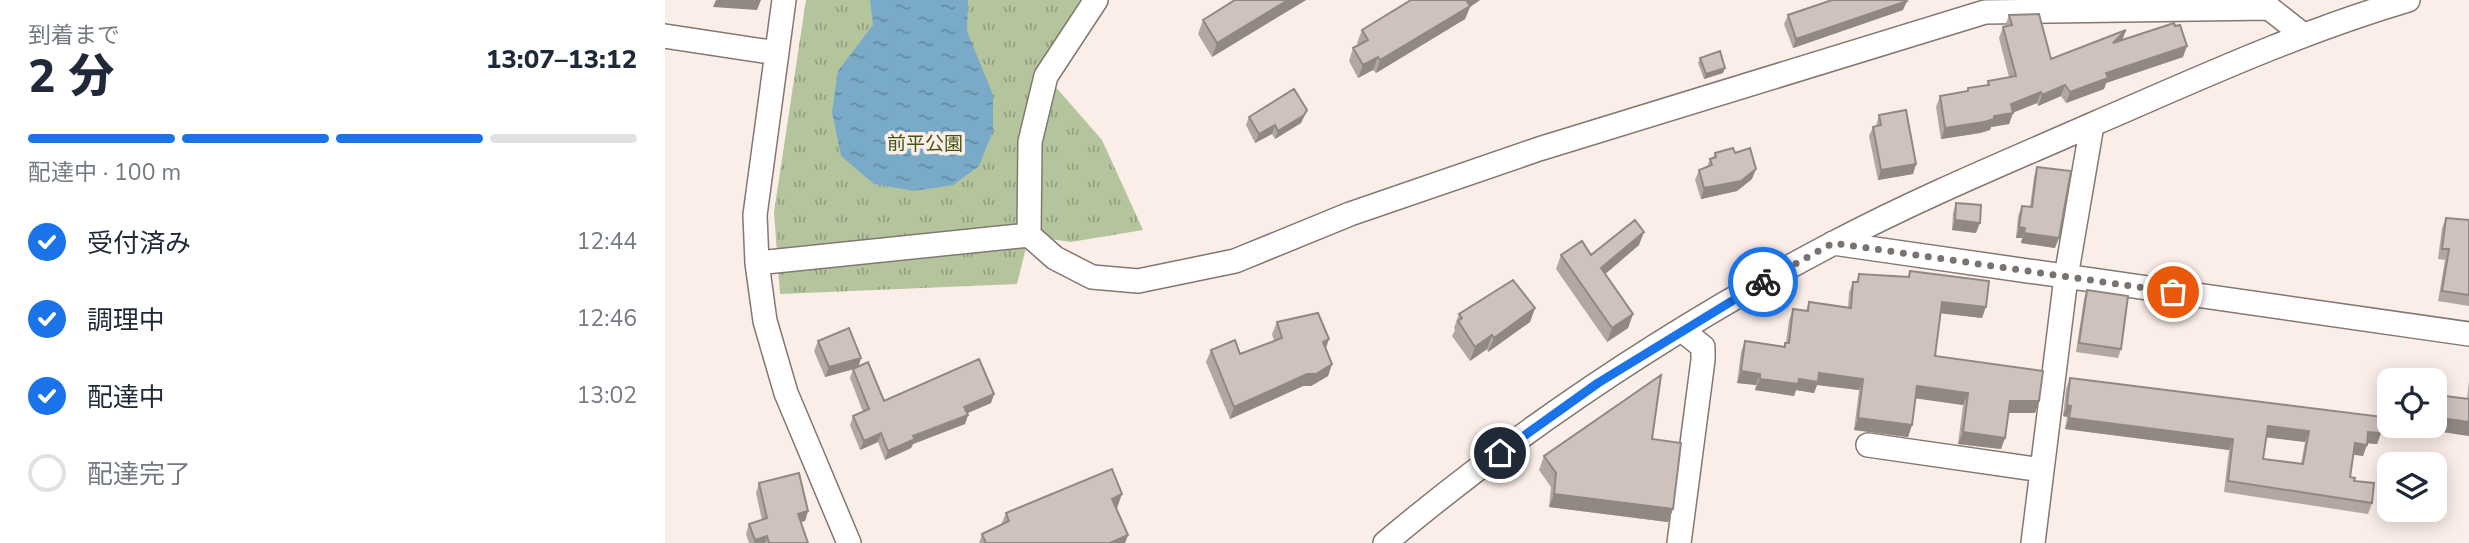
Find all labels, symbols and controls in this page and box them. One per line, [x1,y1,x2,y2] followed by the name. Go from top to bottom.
[28,20,120,51] text: 到着まで
[486,42,637,77] text: 13:07–13:12
[28,45,114,108] text: 2 分
[887,131,963,157] park label: 前平公園
[28,157,181,188] text: 配達中 · 100 m
[28,223,66,261] icon: check
[87,226,191,261] text: 受付済み
[577,226,637,257] text: 12:44
[1728,247,1798,317] courier
[2143,262,2203,322] pin
[1744,263,1782,301] icon: bike
[2154,273,2192,311] icon: bag
[28,300,66,338] icon: check
[87,303,165,338] text: 調理中
[577,303,637,334] text: 12:46
[2377,368,2447,522] map controls
[2377,368,2447,438] button: locate
[28,377,66,415] icon: check
[87,380,165,415] text: 配達中
[577,380,637,411] text: 13:02
[1470,423,1530,483] pin
[1481,434,1519,472] icon: home
[2377,452,2447,522] button: layers
[87,457,191,492] text: 配達完了

